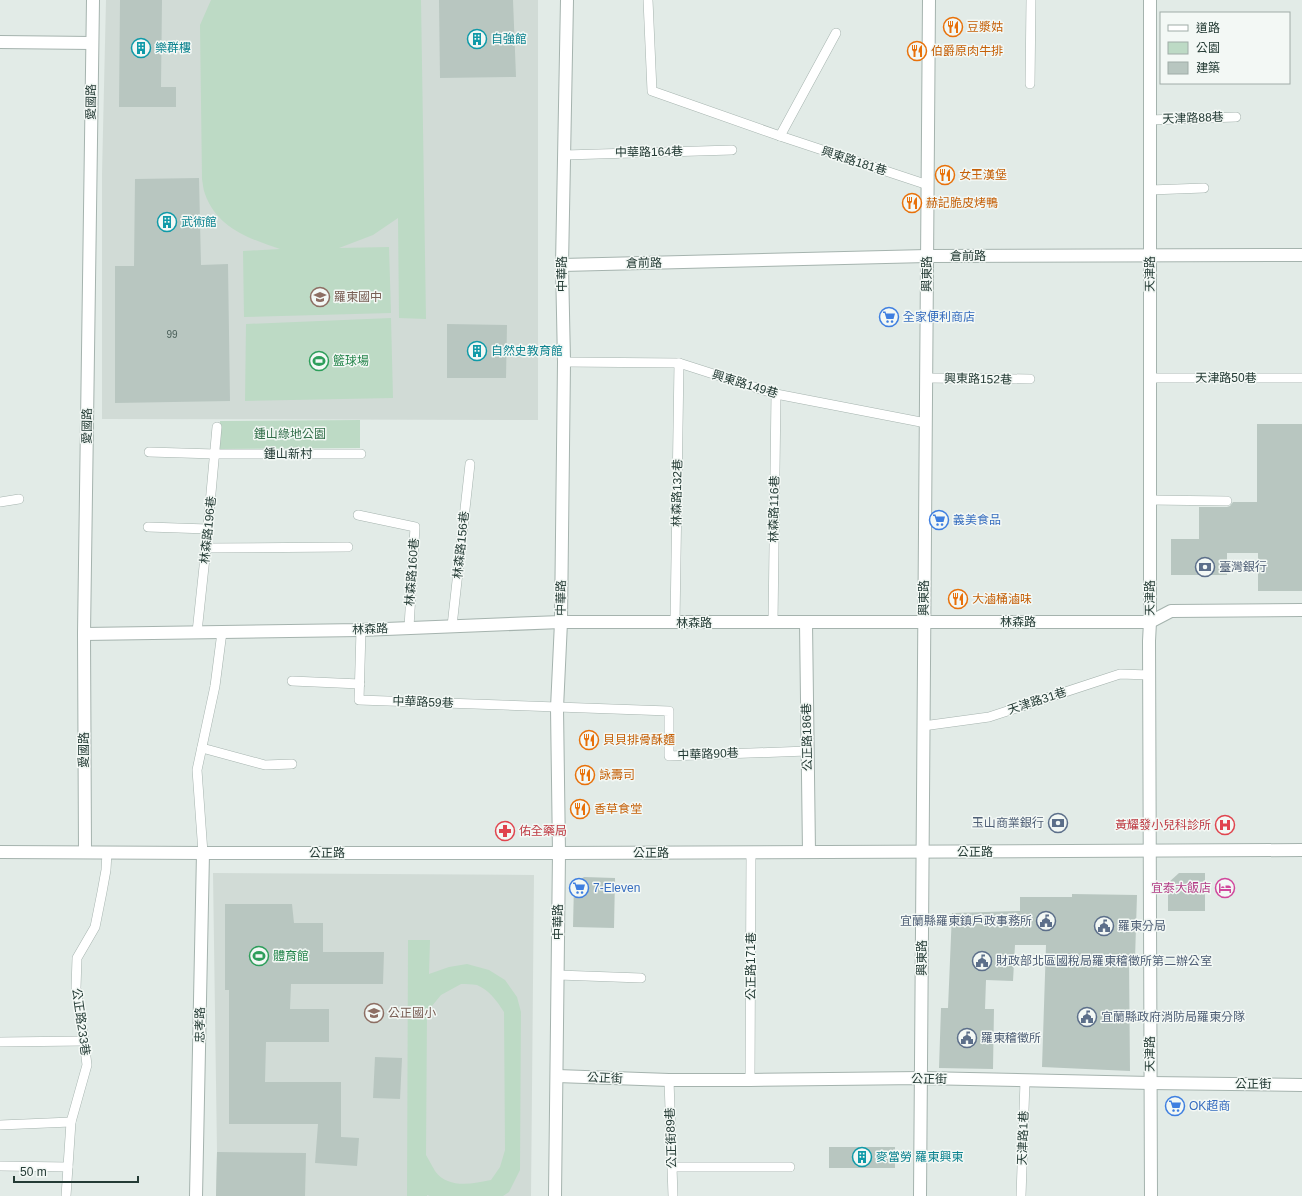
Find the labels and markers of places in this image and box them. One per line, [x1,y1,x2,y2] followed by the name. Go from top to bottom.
[942,16,964,38] restaurant icon: 豆漿姑
[967,20,1003,34] place label: 豆漿姑
[466,28,488,50] building icon: 自強館
[491,32,527,46] place label: 自強館
[130,37,152,59] building icon: 樂群樓
[906,40,928,62] restaurant icon: 伯爵原肉牛排
[155,41,191,55] place label: 樂群樓
[931,44,1003,58] place label: 伯爵原肉牛排
[934,164,956,186] restaurant icon: 女王漢堡
[959,168,1007,182] place label: 女王漢堡
[901,192,923,214] restaurant icon: 赫記脆皮烤鴨
[926,196,998,210] place label: 赫記脆皮烤鴨
[156,211,178,233] building icon: 武術館
[181,215,217,229] place label: 武術館
[309,286,331,308] school or university icon: 羅東國中
[334,290,382,304] place label: 羅東國中
[878,306,900,328] supermarket icon: 全家便利商店
[903,310,975,324] place label: 全家便利商店
[466,340,488,362] building icon: 自然史教育館
[491,344,563,358] place label: 自然史教育館
[308,350,330,372] sports icon: 籃球場
[333,354,369,368] place label: 籃球場
[928,509,950,531] supermarket icon: 義美食品
[953,513,1001,527] place label: 義美食品
[1194,556,1216,578] bank icon: 臺灣銀行
[1219,560,1267,574] place label: 臺灣銀行
[947,588,969,610] restaurant icon: 大滷桶滷味
[972,592,1032,606] place label: 大滷桶滷味
[578,729,600,751] restaurant icon: 貝貝排骨酥麵
[603,733,675,747] place label: 貝貝排骨酥麵
[574,764,596,786] restaurant icon: 詠壽司
[599,768,635,782] place label: 詠壽司
[569,798,591,820] restaurant icon: 香草食堂
[594,802,642,816] place label: 香草食堂
[1047,812,1069,834] bank icon: 玉山商業銀行
[1214,814,1236,836] hospital icon: 黃耀發小兒科診所
[972,816,1044,830] place label: 玉山商業銀行
[1115,818,1211,832] place label: 黃耀發小兒科診所
[494,820,516,842] pharmacy icon: 佑全藥局
[519,824,567,838] place label: 佑全藥局
[568,877,590,899] supermarket icon: 7-Eleven
[1214,877,1236,899] hotel icon: 宜泰大飯店
[593,881,640,895] place label: 7-Eleven
[1151,881,1211,895] place label: 宜泰大飯店
[1035,910,1057,932] public building icon: 宜蘭縣羅東鎮戶政事務所
[900,914,1032,928] place label: 宜蘭縣羅東鎮戶政事務所
[1093,915,1115,937] public building icon: 羅東分局
[1118,919,1166,933] place label: 羅東分局
[248,945,270,967] sports icon: 體育館
[273,949,309,963] place label: 體育館
[971,950,993,972] public building icon: 財政部北區國稅局羅東稽徵所第二辦公室
[996,954,1212,968] place label: 財政部北區國稅局羅東稽徵所第二辦公室
[363,1002,385,1024] school or university icon: 公正國小
[388,1006,436,1020] place label: 公正國小
[1076,1006,1098,1028] public building icon: 宜蘭縣政府消防局羅東分隊
[1101,1010,1245,1024] place label: 宜蘭縣政府消防局羅東分隊
[956,1027,978,1049] public building icon: 羅東稽徵所
[981,1031,1041,1045] place label: 羅東稽徵所
[1164,1095,1186,1117] supermarket icon: OK超商
[1189,1099,1230,1113] place label: OK超商
[851,1146,873,1168] building icon: 麥當勞 羅東興東
[876,1150,963,1164] place label: 麥當勞 羅東興東

